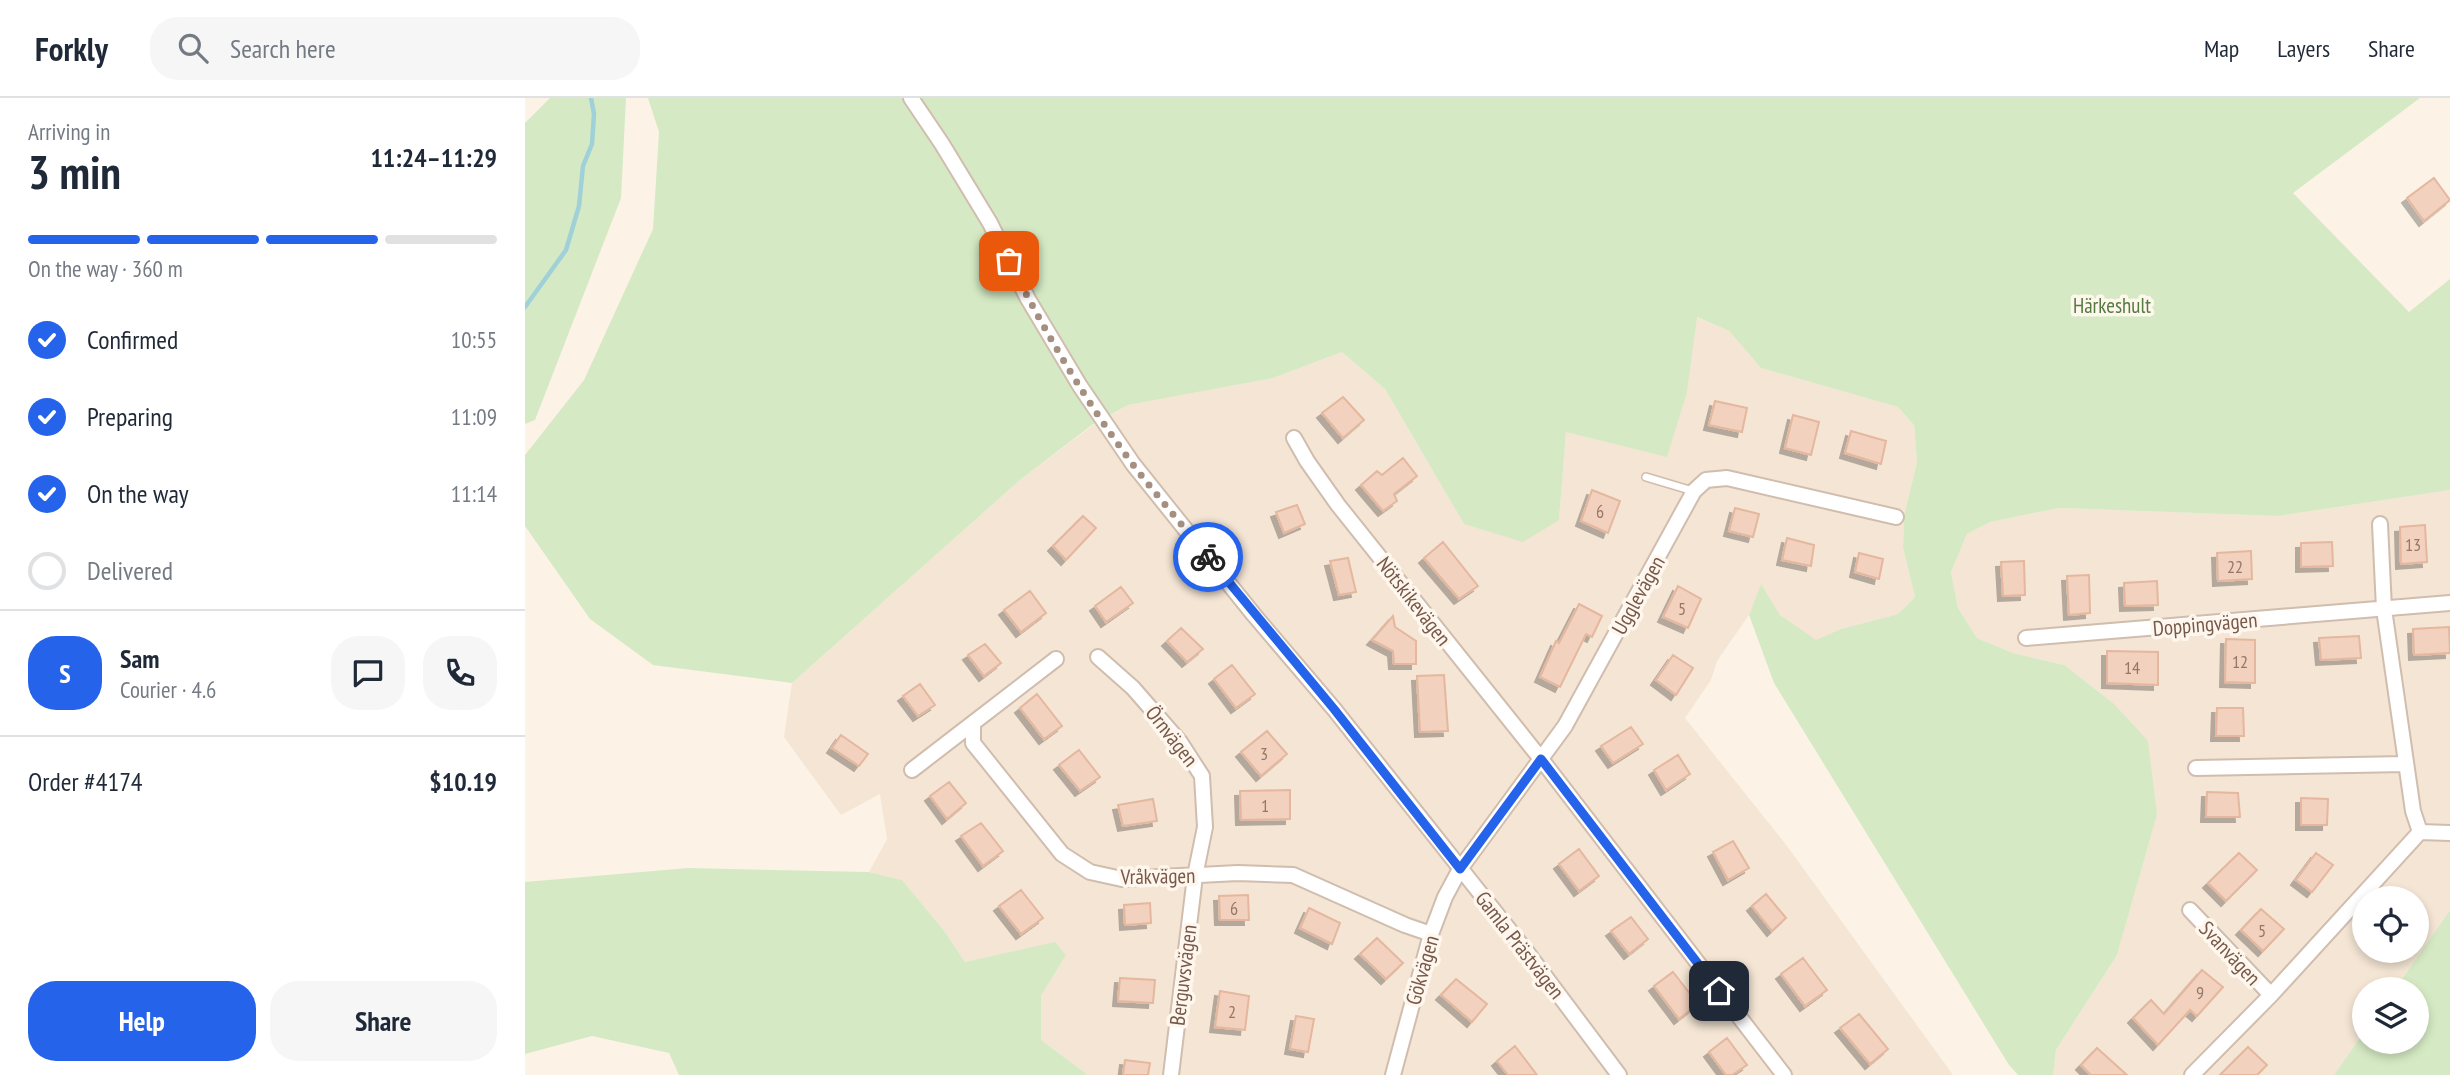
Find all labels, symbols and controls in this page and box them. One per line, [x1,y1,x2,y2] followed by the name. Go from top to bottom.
[150,17,640,80] search box
[35,27,108,70] text: Forkly
[174,29,212,67] icon: search
[230,32,336,65] text: Search here
[2204,33,2239,64] text: Map
[2277,33,2330,64] text: Layers
[2368,33,2415,64] text: Share
[28,117,110,146] text: Arriving in
[370,141,497,174] text: 11:24–11:29
[28,142,121,202] text: 3 min
[979,231,1039,291] pin
[990,242,1028,280] icon: bag
[28,254,183,283] text: On the way · 360 m
[2073,292,2151,319] park label: Härkeshult
[28,321,66,359] icon: check
[87,323,178,356] text: Confirmed
[451,325,497,354] text: 10:55
[28,398,66,436] icon: check
[87,400,173,433] text: Preparing
[451,402,497,431] text: 11:09
[28,475,66,513] icon: check
[87,477,189,510] text: On the way
[451,479,497,508] text: 11:14
[1596,500,1604,523] house number: 6
[1173,522,1243,592] courier
[2405,533,2421,556] house number: 13
[1189,538,1227,576] icon: bike
[1371,551,1457,651] street label: Nötskikevägen
[1605,551,1671,639] street label: Ugglevägen
[87,554,173,587] text: Delivered
[2227,555,2243,578] house number: 22
[1678,597,1686,620] house number: 5
[2152,606,2258,642] street label: Doppingvägen
[331,636,405,710] button: chat
[423,636,497,710] button: phone
[120,642,159,675] text: Sam
[2232,650,2248,673] house number: 12
[2124,656,2140,679] house number: 14
[59,657,71,690] text: S
[120,675,216,704] text: Courier · 4.6
[1140,700,1204,772] street label: Örnvägen
[1260,742,1268,765] house number: 3
[28,765,143,798] text: Order #4174
[429,765,497,798] text: $10.19
[1261,794,1269,817] house number: 1
[1119,862,1196,890] street label: Vråkvägen
[1470,886,1570,1004] street label: Gamla Prästvägen
[2352,886,2429,1054] map controls
[2352,886,2429,963] button: locate
[1230,897,1238,920] house number: 6
[2193,915,2267,991] street label: Svanvägen
[2258,919,2266,942] house number: 5
[1163,923,1203,1027] street label: Berguvsvägen
[1399,932,1445,1008] street label: Gökvägen
[1689,961,1749,1021] pin
[1700,972,1738,1010] icon: home
[2352,977,2429,1054] button: layers
[28,981,256,1061] button: Help
[270,981,497,1061] button: Share
[2196,981,2204,1004] house number: 9
[1228,1000,1236,1023] house number: 2

